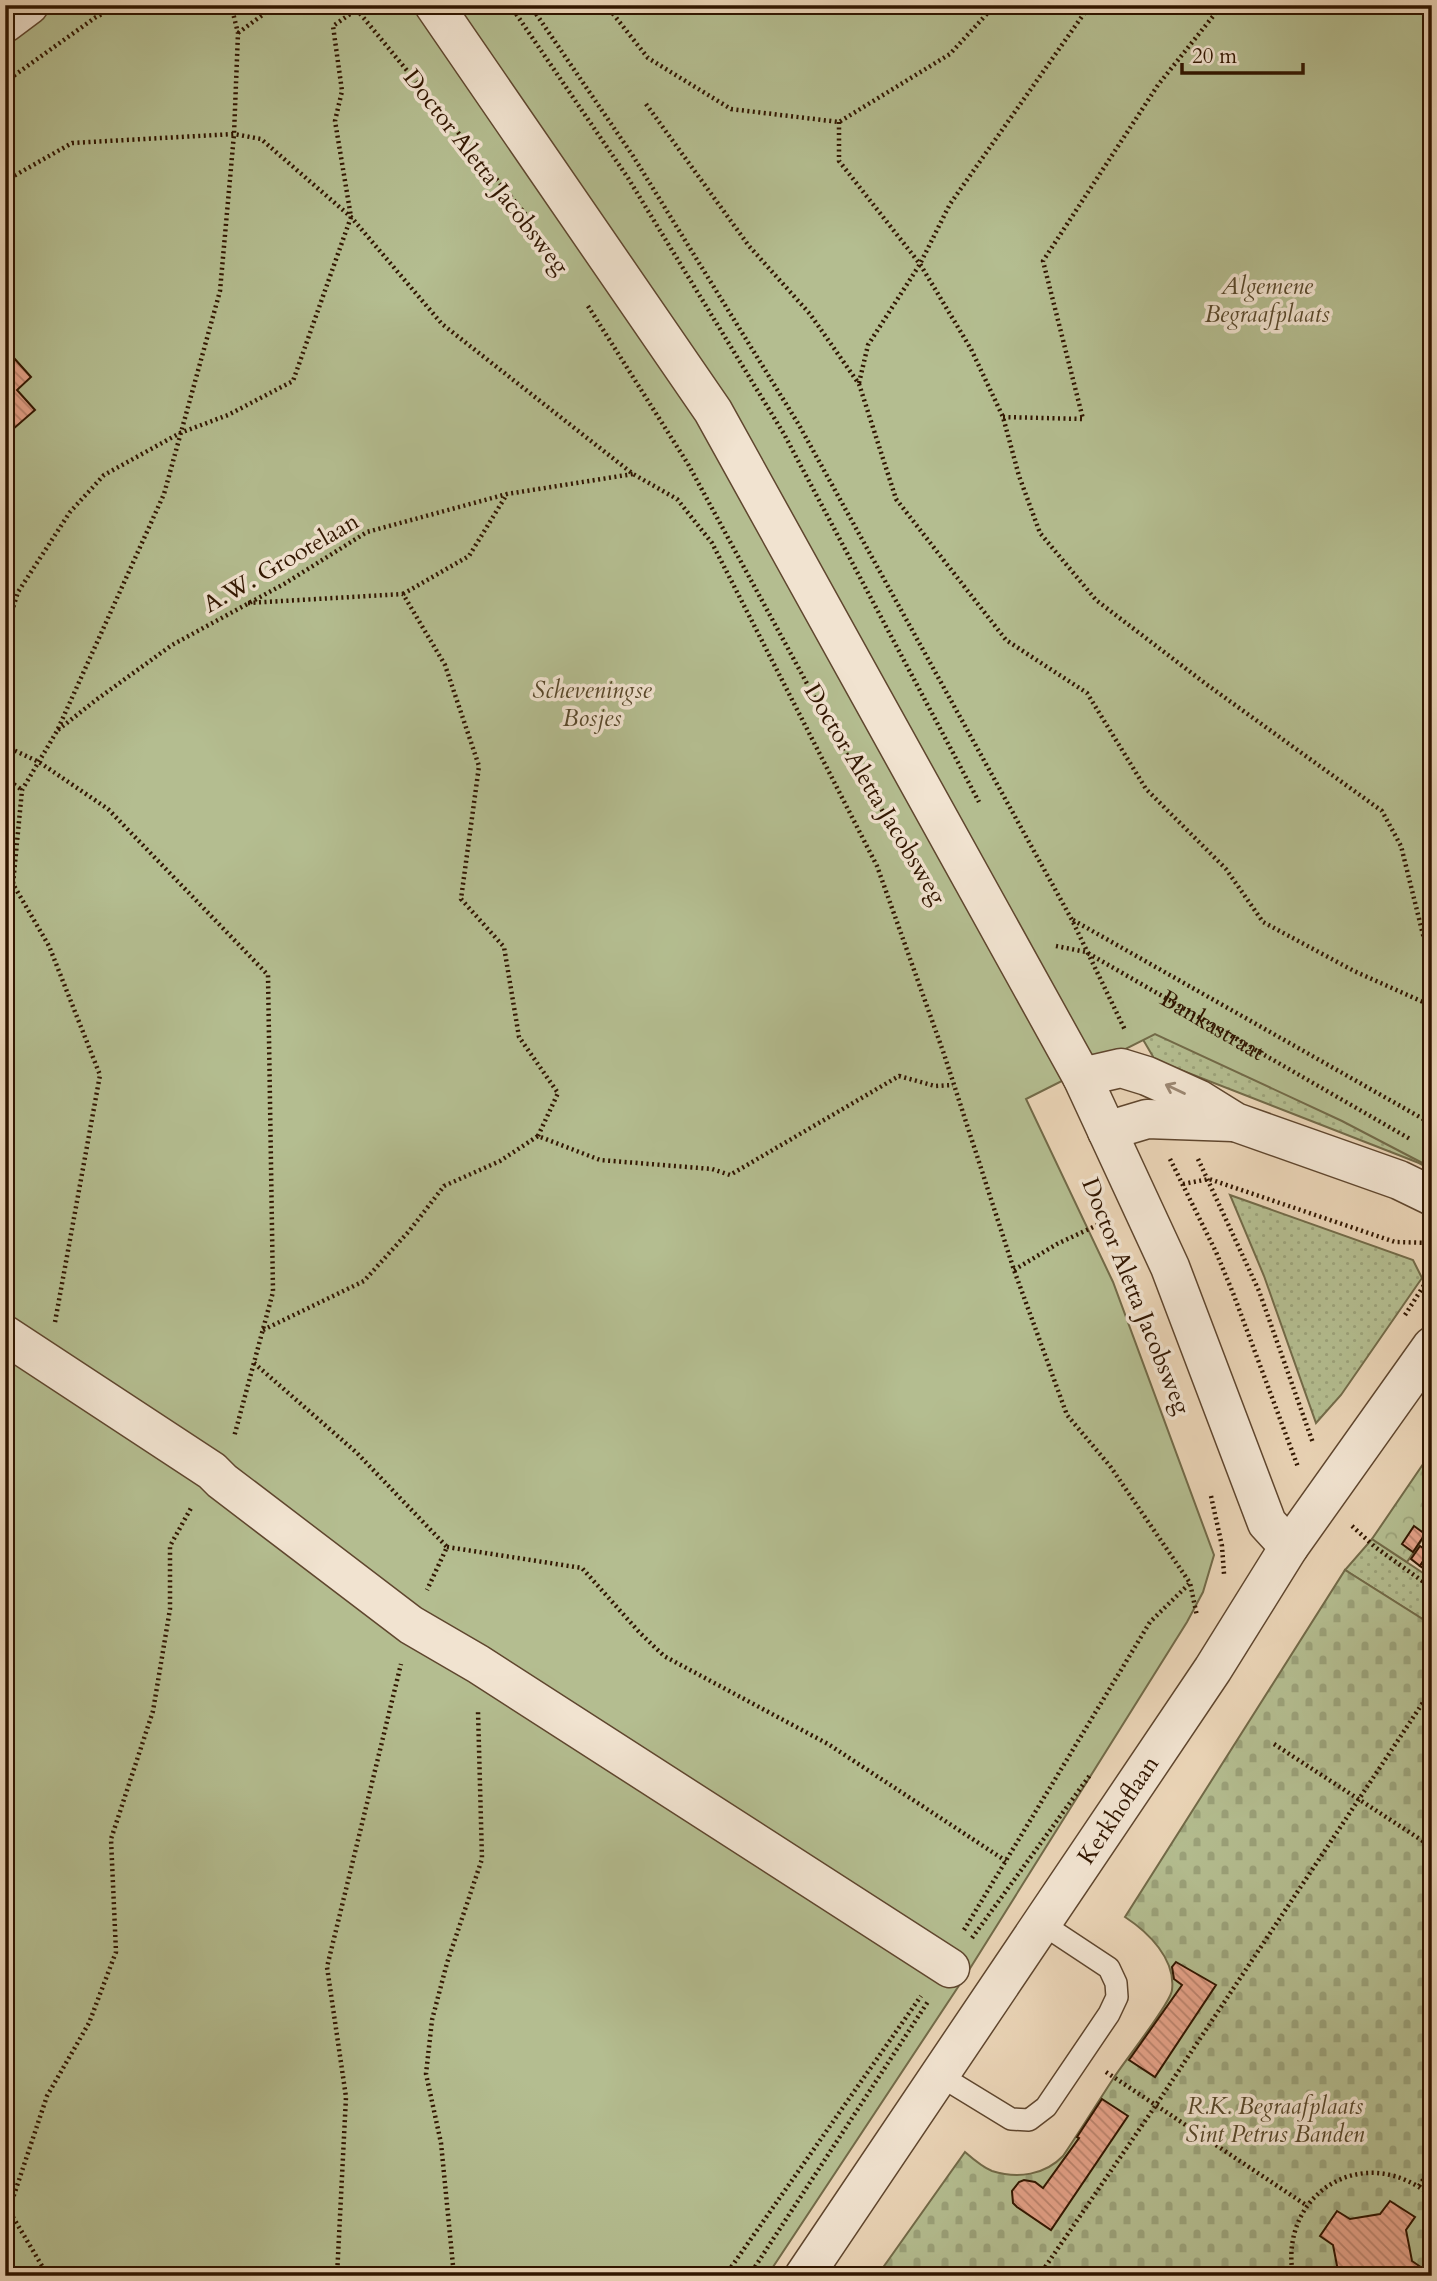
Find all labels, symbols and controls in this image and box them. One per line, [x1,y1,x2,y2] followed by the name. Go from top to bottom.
[1182,32,1302,76] scale bar
[1192,42,1237,71] text: 20 m
[395,62,577,282] street label: Doctor Aletta Jacobsweg
[1204,270,1330,331] park label: Algemene Begraafplaats
[197,505,365,621] street label: A.W. Grootelaan
[532,674,653,735] park label: Scheveningse Bosjes
[796,677,954,911] street label: Doctor Aletta Jacobsweg
[1154,982,1272,1069] street label: Bankastraat
[1165,1082,1187,1095] one-way arrow
[1073,1173,1199,1420] street label: Doctor Aletta Jacobsweg
[1070,1749,1167,1871] street label: Kerkhoflaan
[1185,2090,1365,2151] park label: R.K. Begraafplaats Sint Petrus Banden

